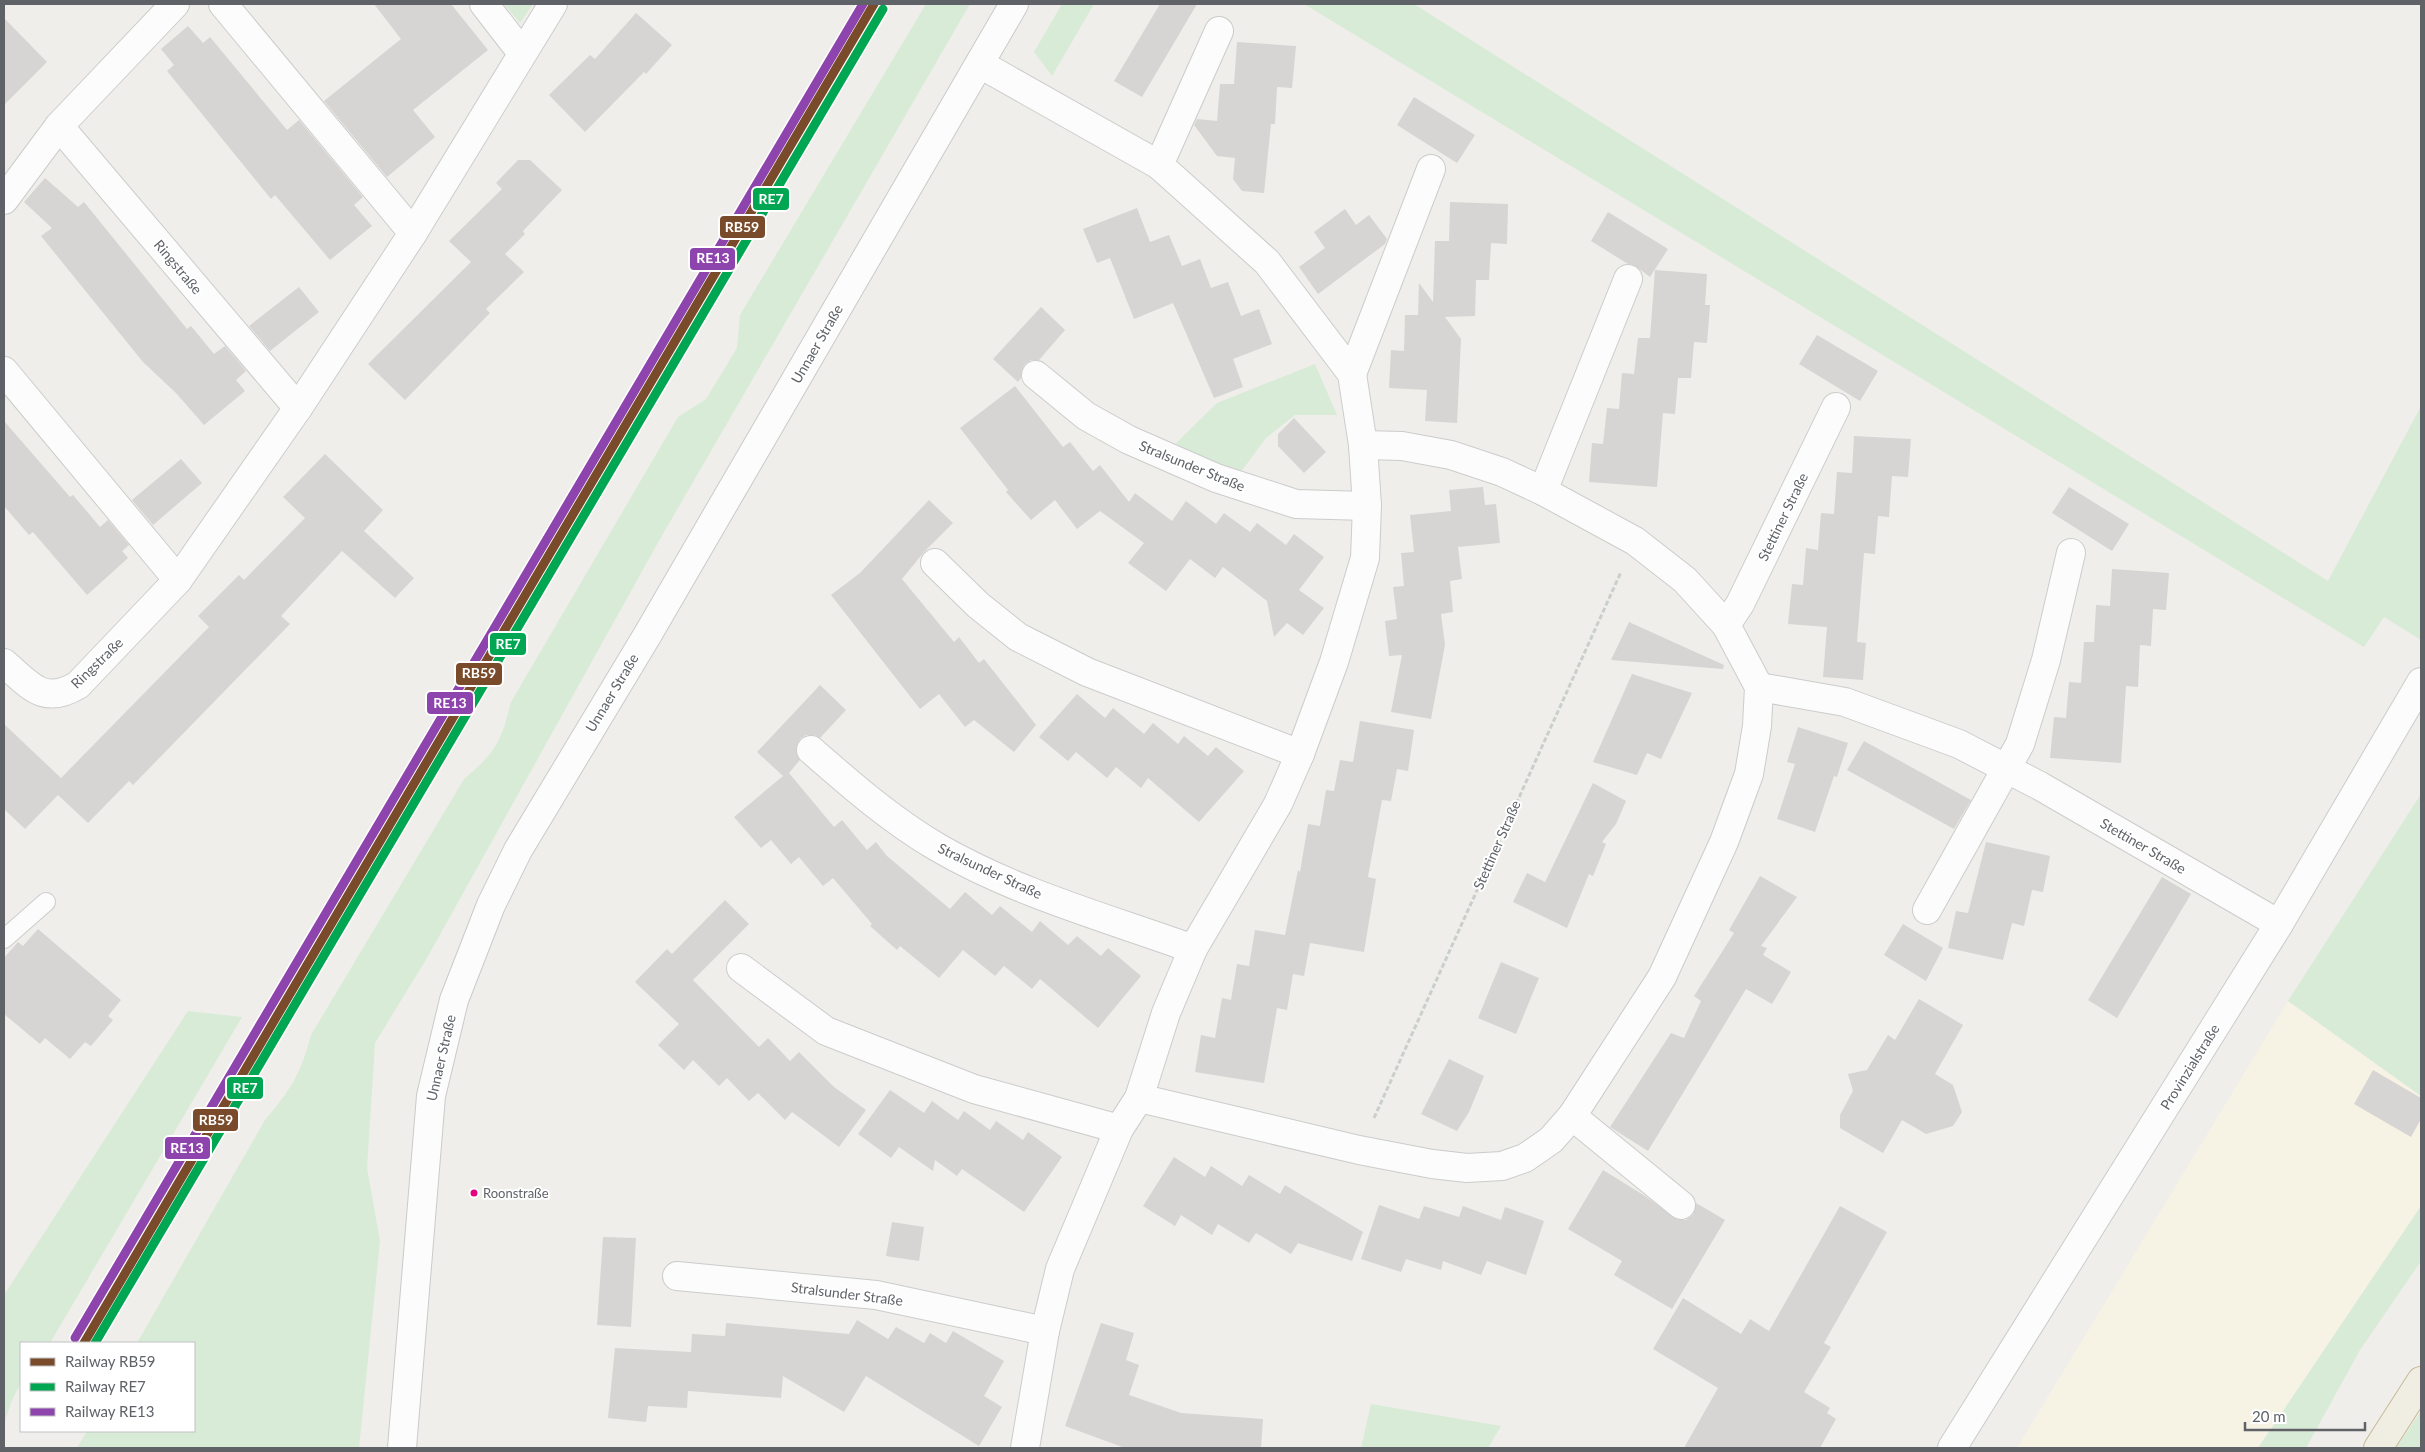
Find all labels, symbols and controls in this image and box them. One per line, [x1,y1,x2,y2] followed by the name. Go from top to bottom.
[752,187,790,211] line badge: RE7
[758,190,784,207] text: RE7
[719,215,766,239] line badge: RB59
[725,218,759,235] text: RB59
[151,236,206,297] street label: Ringstraße
[689,247,736,271] line badge: RE13
[696,249,730,266] text: RE13
[787,301,846,386] street label: Unnaer Straße
[1137,437,1248,495] street label: Stralsunder Straße
[1754,470,1811,564] street label: Stettiner Straße
[489,632,527,656] line badge: RE7
[67,634,126,692] street label: Ringstraße
[495,635,521,652] text: RE7
[582,651,642,735] street label: Unnaer Straße
[455,662,503,686] line badge: RB59
[462,664,496,681] text: RB59
[426,691,474,715] line badge: RE13
[433,694,467,711] text: RE13
[1469,797,1524,892] street label: Stettiner Straße
[2097,814,2189,877] street label: Stettiner Straße
[936,839,1045,902] street label: Stralsunder Straße
[422,1013,459,1103] street label: Unnaer Straße
[2156,1021,2223,1113] street label: Provinzialstraße
[226,1076,264,1100] line badge: RE7
[232,1079,258,1096] text: RE7
[192,1108,239,1132] line badge: RB59
[199,1111,233,1128] text: RB59
[164,1136,211,1160] line badge: RE13
[170,1139,204,1156] text: RE13
[483,1185,549,1201] place label: Roonstraße
[469,1188,479,1198] marker: Roonstraße
[790,1278,904,1309] street label: Stralsunder Straße
[20,1342,195,1432] legend
[65,1352,156,1370] text: Railway RB59
[65,1377,146,1395] text: Railway RE7
[2245,1400,2365,1432] scale bar
[65,1402,155,1420] text: Railway RE13
[2252,1407,2286,1425] text: 20 m

